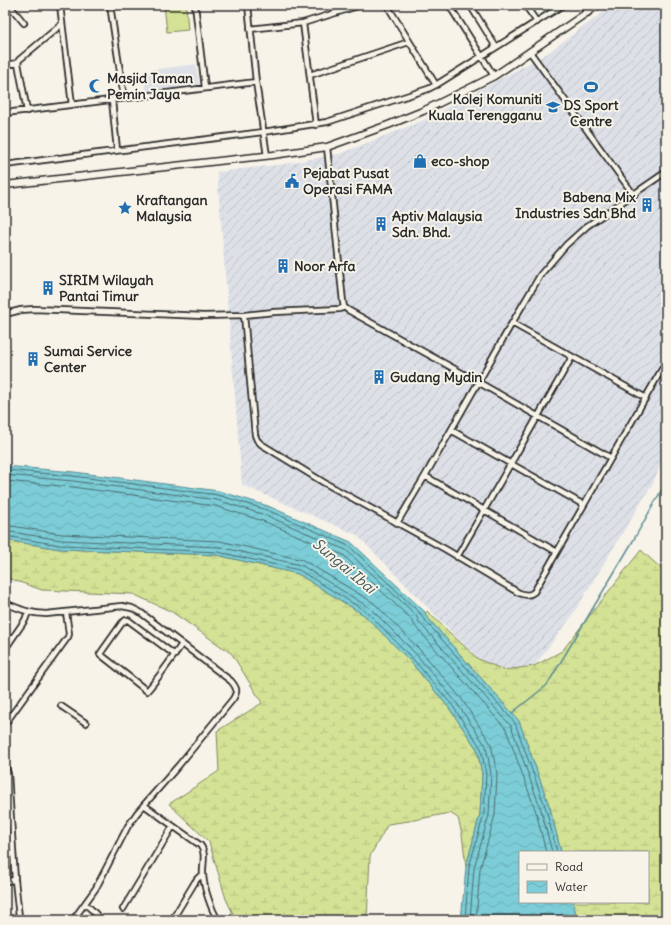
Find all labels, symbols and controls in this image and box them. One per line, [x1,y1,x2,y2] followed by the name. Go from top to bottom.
[107,69,193,103] place label: Masjid Taman Pemin Jaya
[88,78,104,94] mosque icon: Masjid Taman Pemin Jaya
[583,79,599,95] sports icon: DS Sport Centre
[428,90,542,124] place label: Kolej Komuniti Kuala Terengganu
[563,96,619,130] place label: DS Sport Centre
[545,99,561,115] school or university icon: Kolej Komuniti Kuala Terengganu
[431,152,489,170] place label: eco-shop
[412,153,428,169] shop icon: eco-shop
[303,164,392,198] place label: Pejabat Pusat Operasi FAMA
[284,173,300,189] public building icon: Pejabat Pusat Operasi FAMA
[515,188,637,222] place label: Babena Mix Industries Sdn Bhd
[136,191,208,225] place label: Kraftangan Malaysia
[639,197,655,213] building icon: Babena Mix Industries Sdn Bhd
[117,200,133,216] place icon: Kraftangan Malaysia
[392,207,483,241] place label: Aptiv Malaysia Sdn. Bhd.
[373,216,389,232] building icon: Aptiv Malaysia Sdn. Bhd.
[294,257,355,275] place label: Noor Arfa
[275,258,291,274] building icon: Noor Arfa
[59,271,154,305] place label: SIRIM Wilayah Pantai Timur
[40,280,56,296] building icon: SIRIM Wilayah Pantai Timur
[44,342,133,376] place label: Sumai Service Center
[25,351,41,367] building icon: Sumai Service Center
[390,368,482,386] place label: Gudang Mydin
[371,369,387,385] building icon: Gudang Mydin
[309,534,381,598] water label: Sungai Ibai
[519,851,649,903] legend
[555,859,583,874] text: Road
[555,879,588,894] text: Water

